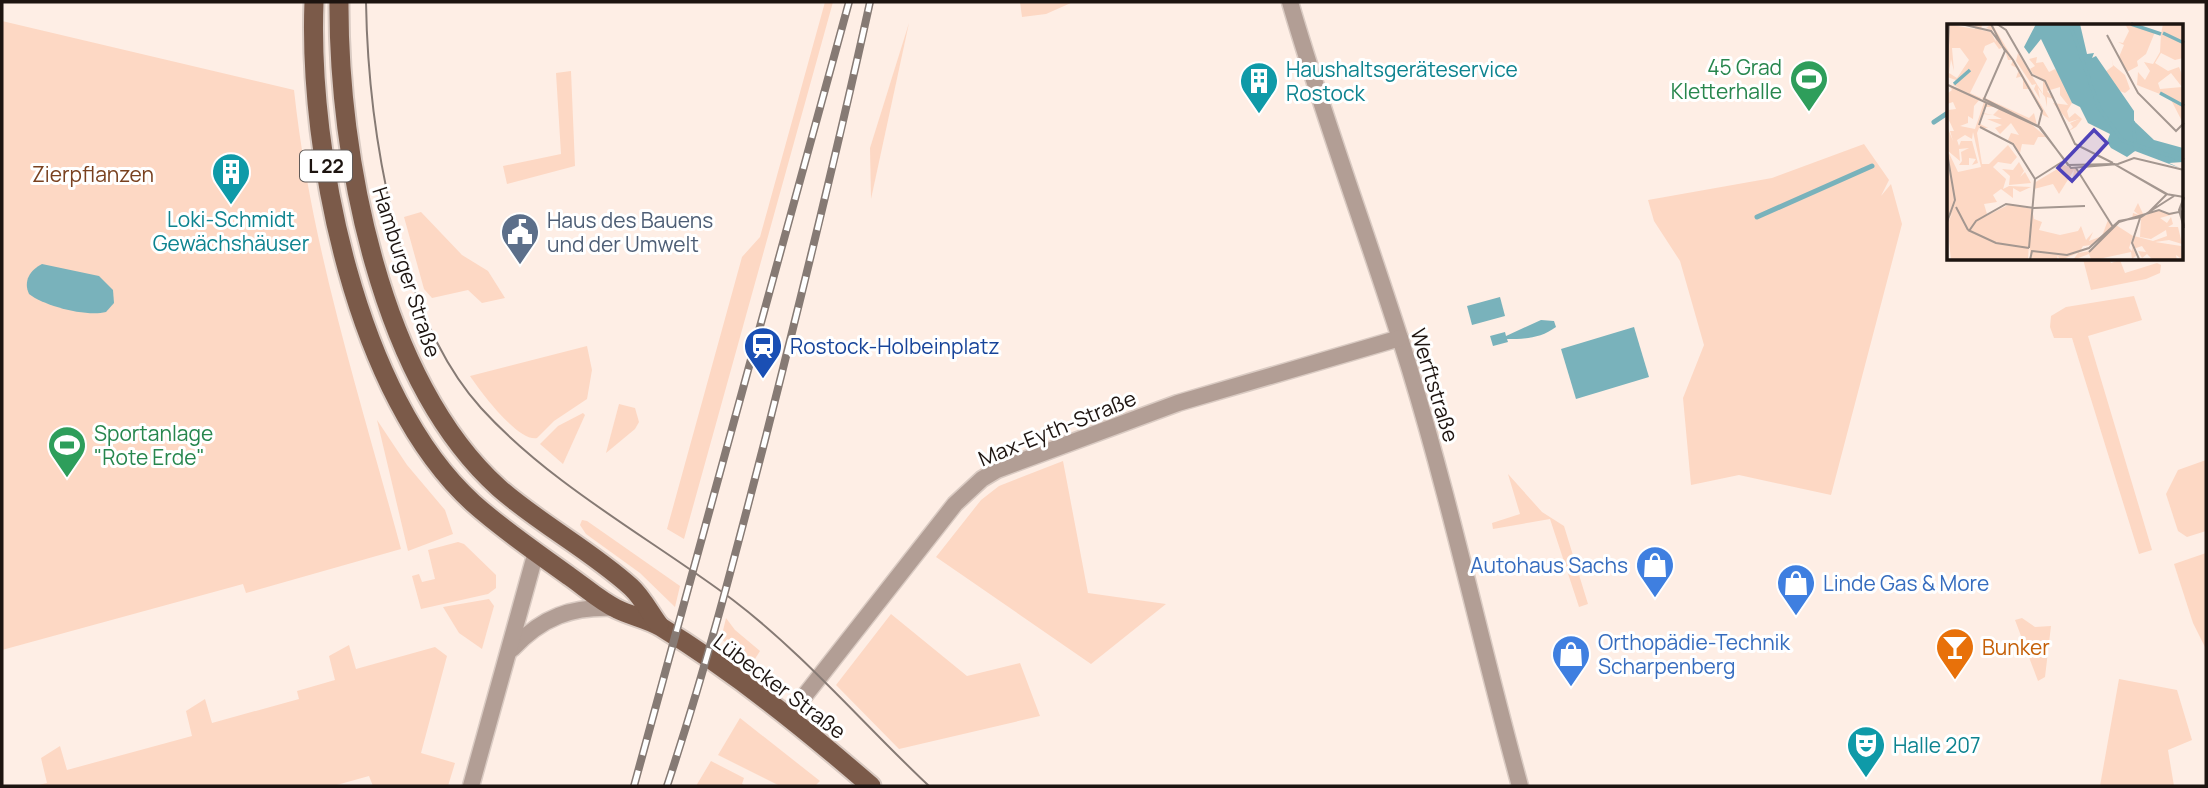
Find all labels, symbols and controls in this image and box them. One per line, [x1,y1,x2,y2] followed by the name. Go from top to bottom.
[1947,24,2184,261] inset map
[1671,53,1782,105] place label: 45 Grad Kletterhalle
[1286,55,1518,107] place label: Haushaltsgeräteservice Rostock
[1788,58,1830,113] sports icon: 45 Grad Kletterhalle
[1238,60,1280,115] building icon: Haushaltsgeräteservice Rostock
[300,150,352,182] road number: L 22
[210,151,252,206] building icon: Loki-Schmidt Gewächshäuser
[32,160,154,188] park label: Zierpflanzen
[366,183,448,361] street label: Hamburger Straße
[153,205,310,257] place label: Loki-Schmidt Gewächshäuser
[547,206,713,258] place label: Haus des Bauens und der Umwelt
[499,211,541,266] public building icon: Haus des Bauens und der Umwelt
[742,325,784,380] station icon: Rostock-Holbeinplatz
[1404,325,1466,445] street label: Werftstraße
[790,332,1000,360] place label: Rostock-Holbeinplatz
[974,384,1140,472] street label: Max-Eyth-Straße
[94,419,213,471] place label: Sportanlage "Rote Erde"
[46,424,88,479] sports icon: Sportanlage "Rote Erde"
[1634,544,1676,599] shop icon: Autohaus Sachs
[1470,551,1628,579] place label: Autohaus Sachs
[1775,562,1817,617] shop icon: Linde Gas & More
[1823,569,1989,597] place label: Linde Gas & More
[1934,626,1976,681] bar icon: Bunker
[708,627,852,745] street label: Lübecker Straße
[1598,628,1791,680] place label: Orthopädie-Technik Scharpenberg
[1550,633,1592,688] shop icon: Orthopädie-Technik Scharpenberg
[1982,633,2050,661] place label: Bunker
[1845,724,1887,779] theatre icon: Halle 207
[1893,731,1981,759] place label: Halle 207

